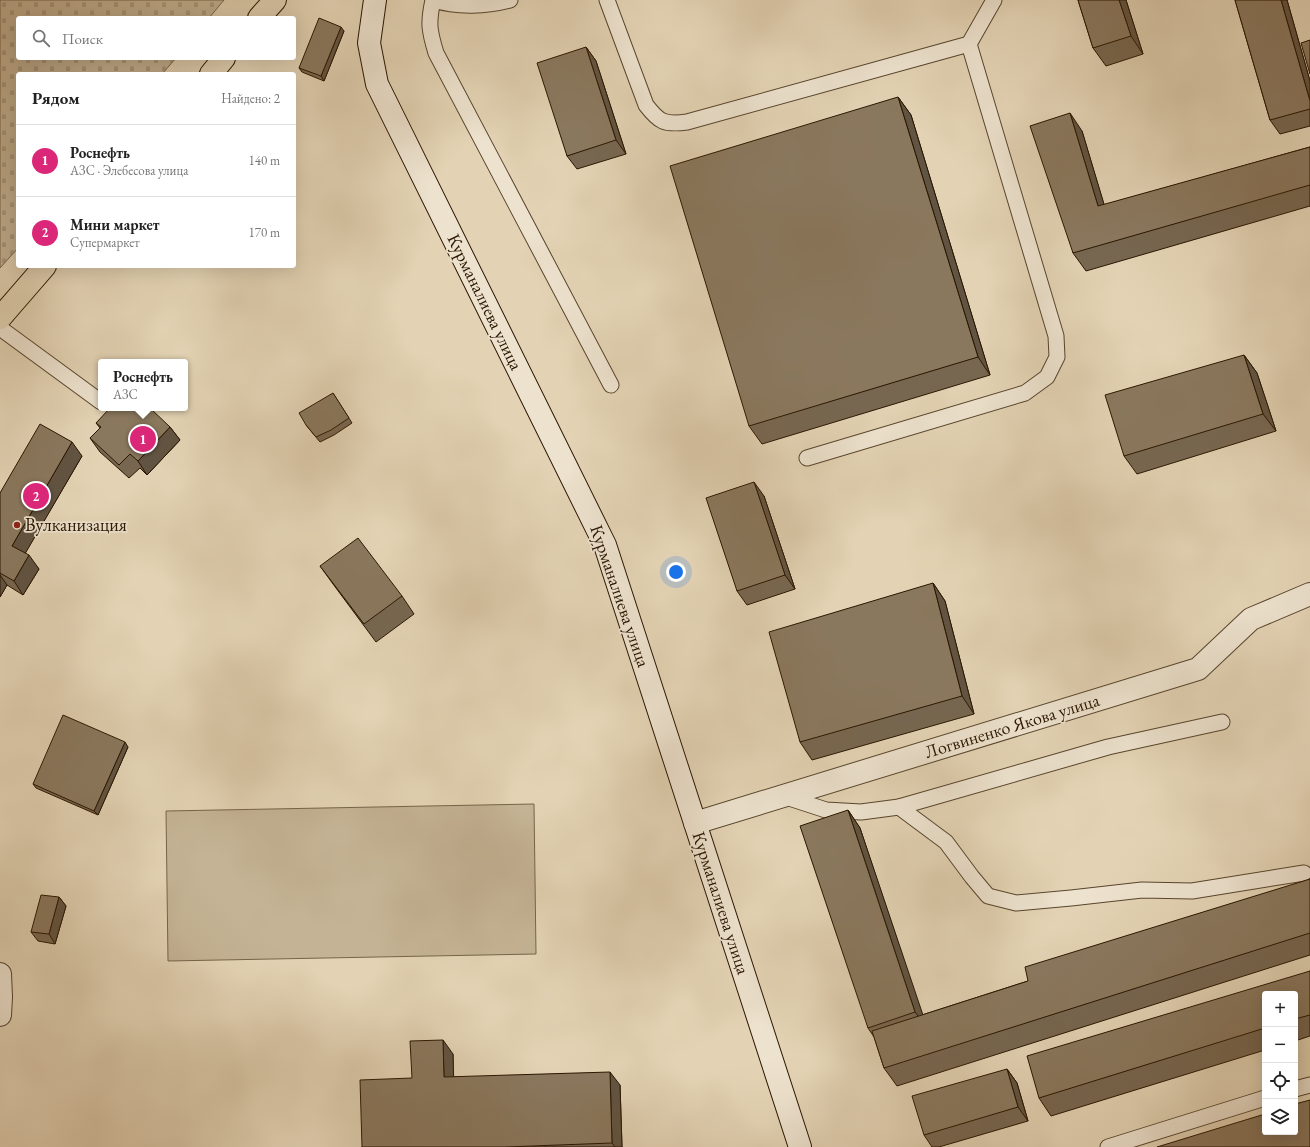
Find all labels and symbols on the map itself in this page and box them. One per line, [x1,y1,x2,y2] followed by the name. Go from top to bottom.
[442,230,529,374] street label: Курманалиева улица
[130,424,156,454] pin: 1
[23,481,49,511] pin: 2
[25,513,127,536] place label: Вулканизация
[12,520,22,530] marker: Вулканизация
[585,522,656,671] street label: Курманалиева улица
[666,562,686,582] your location
[922,688,1103,763] street label: Логвиненко Якова улица
[688,829,756,978] street label: Курманалиева улица

